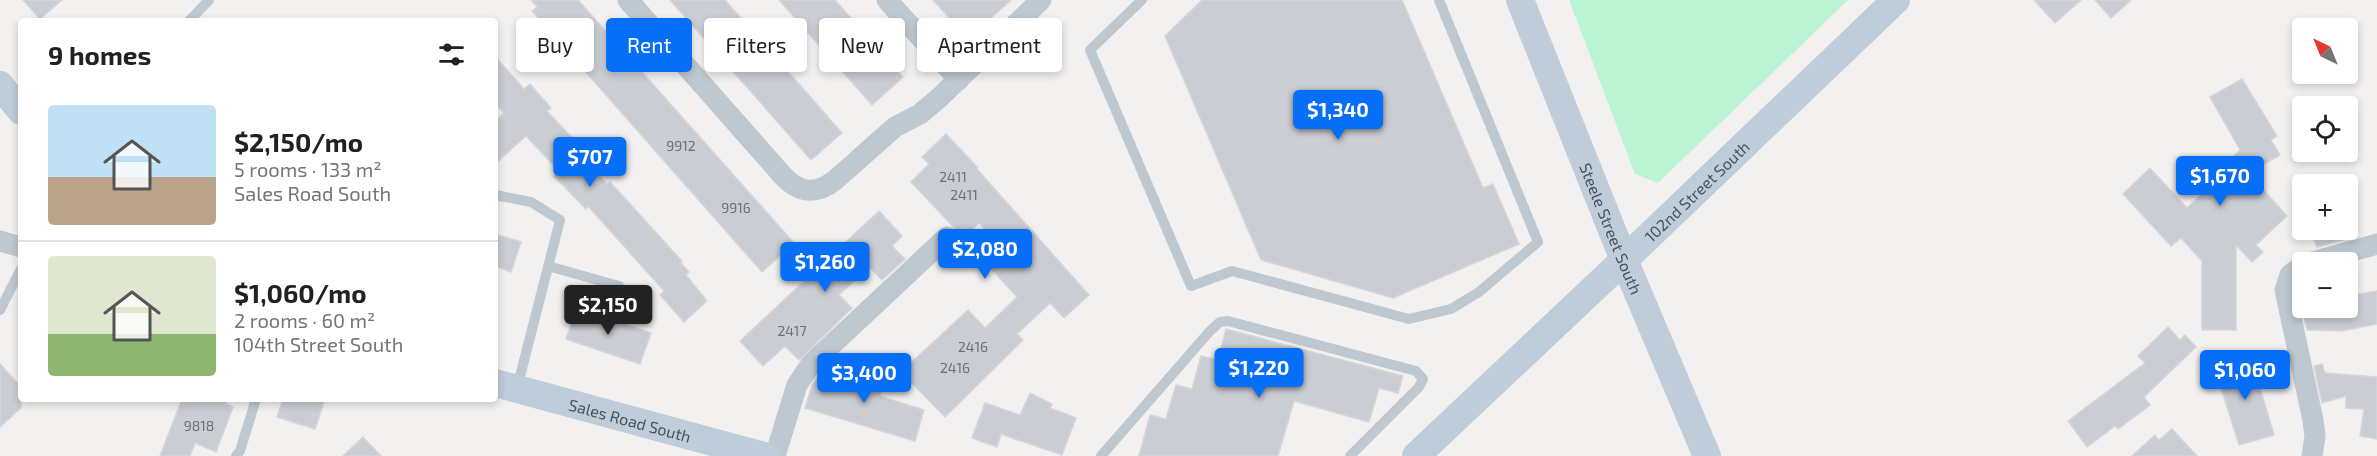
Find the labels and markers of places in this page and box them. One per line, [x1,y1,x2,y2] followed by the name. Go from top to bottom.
[1289,90,1387,141] pin: $1,340
[554,137,626,188] pin: $707
[2171,156,2269,207] pin: $1,670
[936,229,1034,280] pin: $2,080
[776,242,874,293] pin: $1,260
[559,285,657,336] pin: $2,150
[1210,348,1308,399] pin: $1,220
[2196,350,2294,401] pin: $1,060
[815,353,913,404] pin: $3,400

